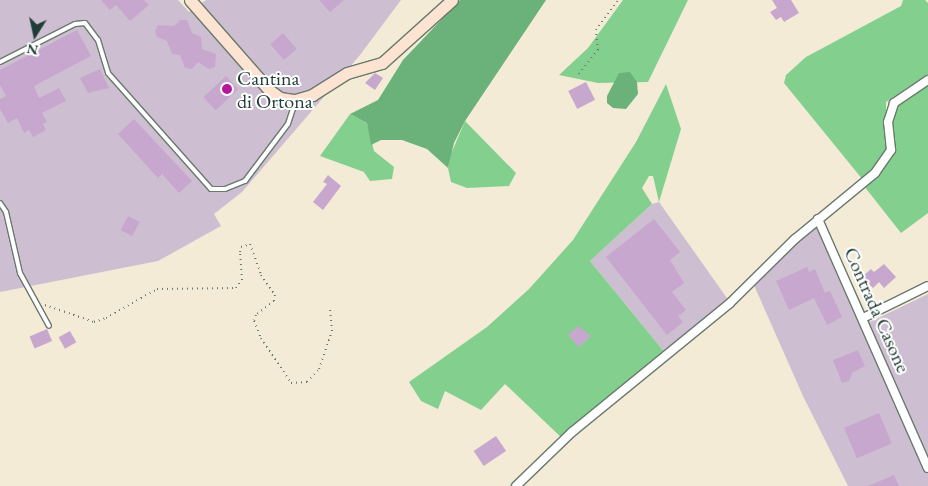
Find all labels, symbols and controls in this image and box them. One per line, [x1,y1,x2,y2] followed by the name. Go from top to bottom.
[10,10,60,60] north arrow
[25,40,40,60] text: N
[237,66,313,113] place label: Cantina di Ortona
[221,83,233,95] marker: Cantina di Ortona
[839,244,915,376] street label: Contrada Casone

